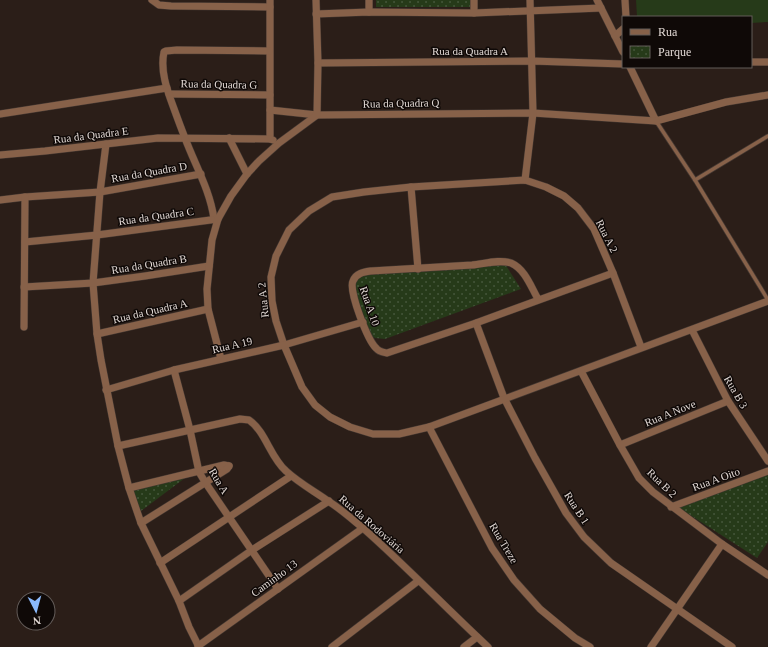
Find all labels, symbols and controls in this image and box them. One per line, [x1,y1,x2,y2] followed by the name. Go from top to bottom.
[622,16,752,68] legend
[658,25,678,39] text: Rua
[432,45,508,57] street label: Rua da Quadra A
[658,45,691,59] text: Parque
[181,77,257,91] street label: Rua da Quadra G
[363,96,439,110] street label: Rua da Quadra Q
[53,124,129,146] street label: Rua da Quadra E
[110,159,188,185] street label: Rua da Quadra D
[118,205,194,227] street label: Rua da Quadra C
[594,217,620,255] street label: Rua A 2
[110,252,188,276] street label: Rua da Quadra B
[255,282,271,318] street label: Rua A 2
[358,285,383,328] street label: Rua A 10
[112,297,188,325] street label: Rua da Quadra A
[211,334,254,355] street label: Rua A 19
[722,373,750,411] street label: Rua B 3
[643,397,697,429] street label: Rua A Nove
[691,465,742,493] street label: Rua A Oito
[207,466,231,496] street label: Rua A
[645,466,679,500] street label: Rua B 2
[562,490,592,526] street label: Rua B 1
[337,492,407,556] street label: Rua da Rodoviária
[487,521,521,565] street label: Rua Treze
[249,557,300,599] street label: Caminho 13
[16,591,56,631] north arrow
[32,615,42,627] text: N

